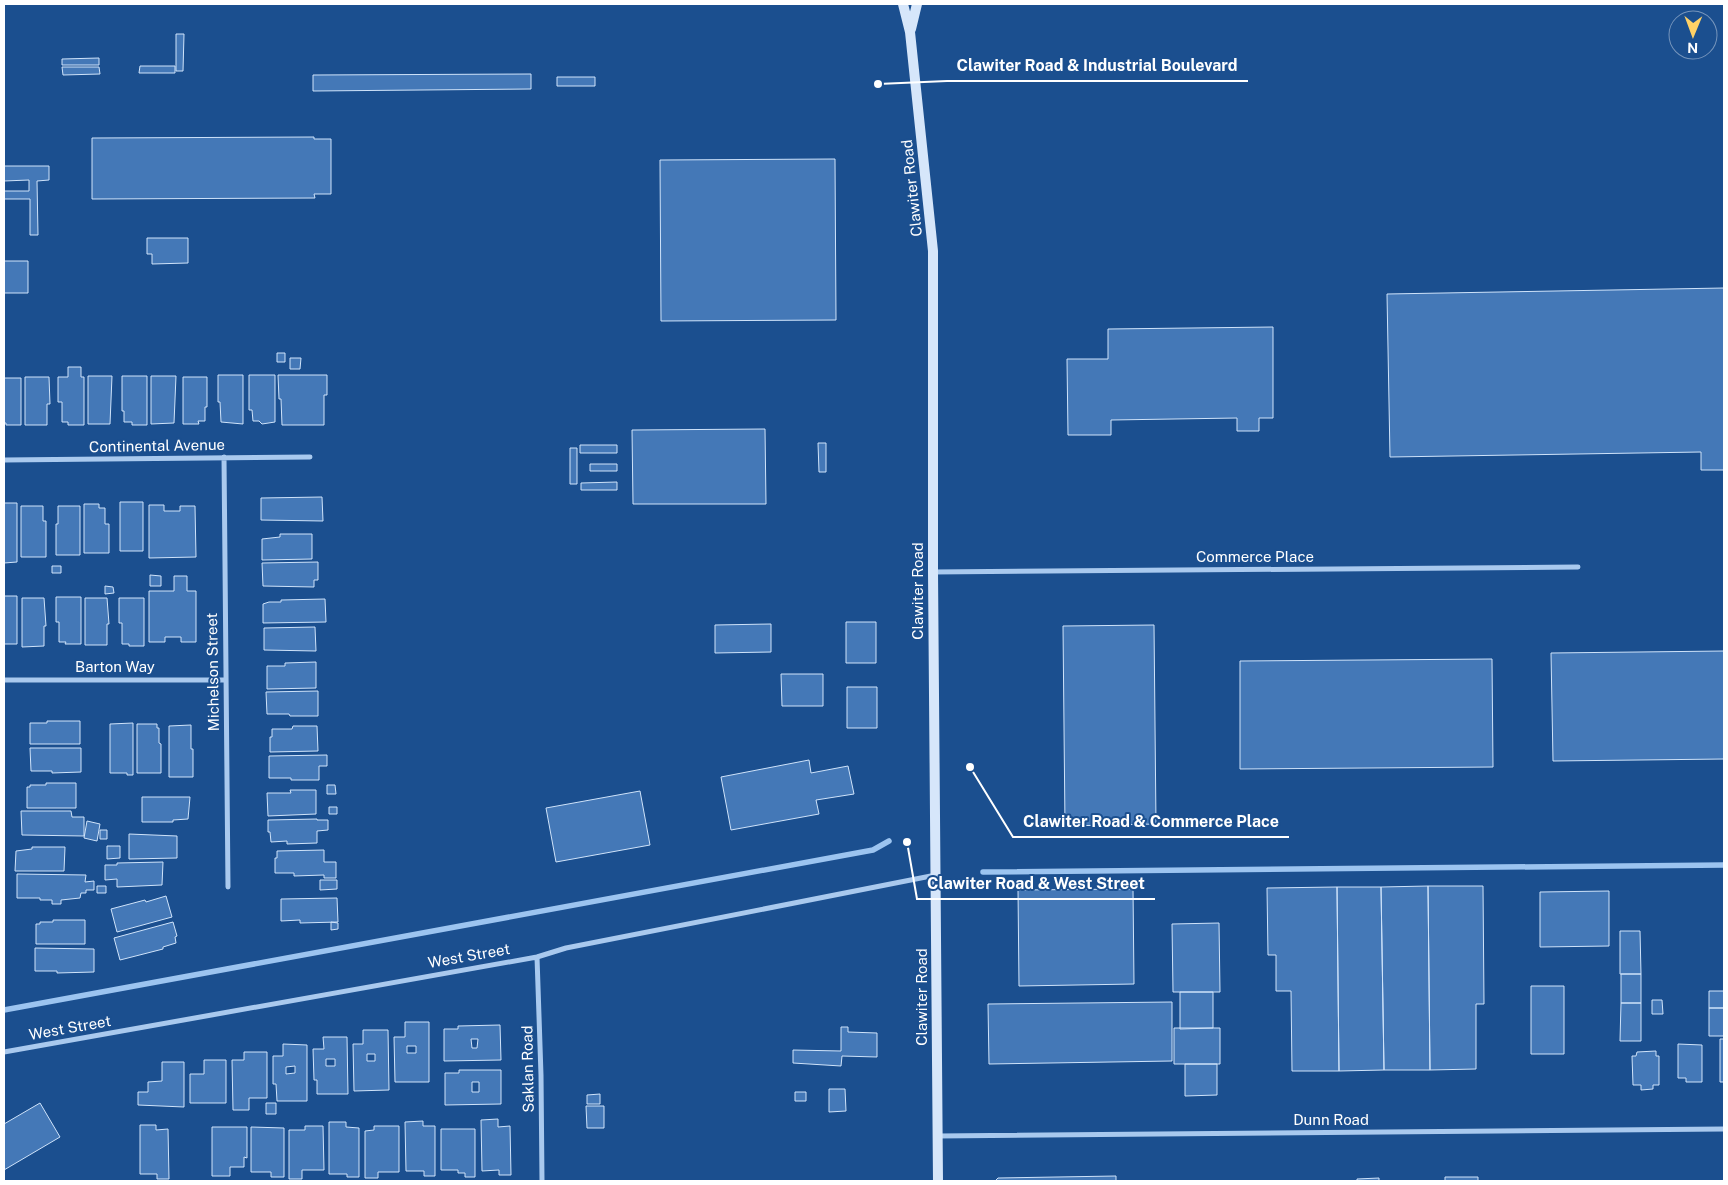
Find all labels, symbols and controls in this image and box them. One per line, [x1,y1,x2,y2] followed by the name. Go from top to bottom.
[1668,10,1718,60] north arrow
[1687,40,1698,56] text: N
[947,50,1248,81] callout: Clawiter Road & Industrial Boulevard
[956,56,1238,75] text: Clawiter Road & Industrial Boulevard
[898,139,925,237] street label: Clawiter Road
[89,436,225,455] street label: Continental Avenue
[909,542,926,640] street label: Clawiter Road
[1196,548,1314,565] street label: Commerce Place
[203,612,222,731] street label: Michelson Street
[75,658,155,675] street label: Barton Way
[1013,806,1289,837] callout: Clawiter Road & Commerce Place
[1023,812,1279,831] text: Clawiter Road & Commerce Place
[917,868,1155,899] callout: Clawiter Road & West Street
[927,874,1145,893] text: Clawiter Road & West Street
[427,940,511,971] street label: West Street
[913,948,930,1046] street label: Clawiter Road
[28,1012,112,1043] street label: West Street
[518,1025,537,1113] street label: Saklan Road
[1293,1111,1369,1128] street label: Dunn Road

